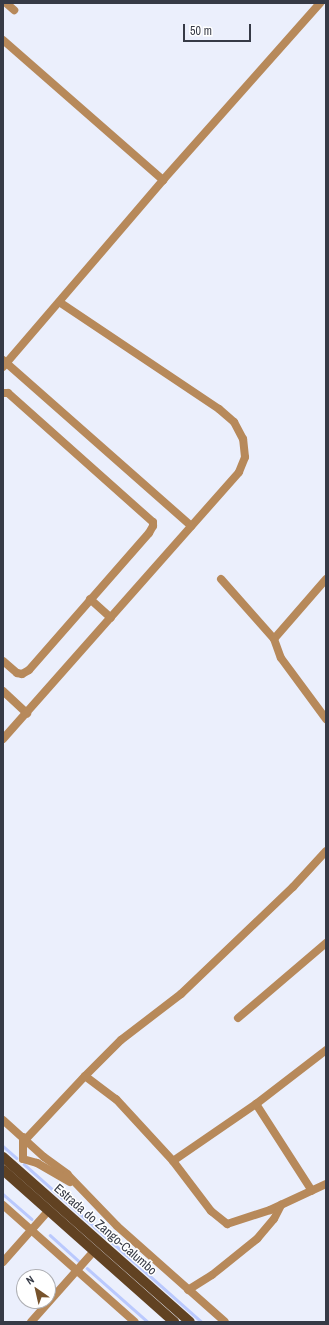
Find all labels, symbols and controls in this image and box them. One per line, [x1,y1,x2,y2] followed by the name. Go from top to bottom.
[185,16,253,42] scale bar
[190,23,212,39] text: 50 m
[50,1181,160,1279] street label: Estrada do Zango-Calumbo
[16,1269,56,1309] north arrow
[23,1272,36,1288] text: N

